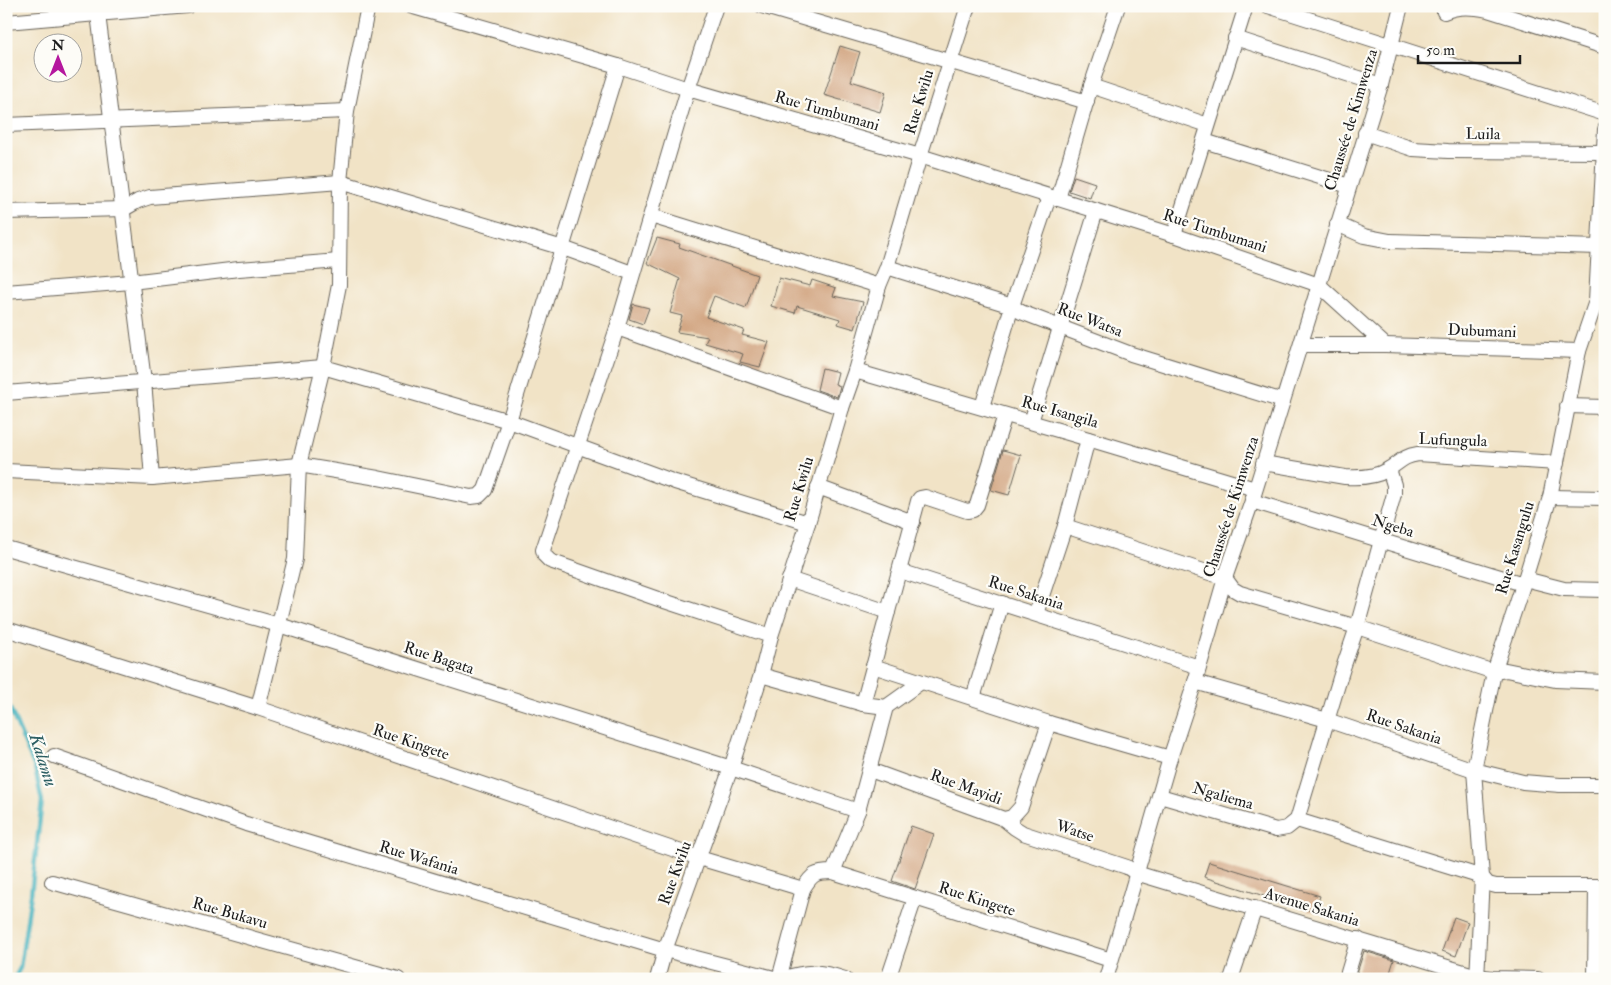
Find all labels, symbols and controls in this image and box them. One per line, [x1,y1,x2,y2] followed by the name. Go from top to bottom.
[32,32,82,82] north arrow
[1418,32,1521,64] scale bar
[51,37,65,54] text: N
[1426,41,1455,60] text: 50 m
[1320,46,1382,193] street label: Chaussée de Kimwenza
[900,67,938,137] street label: Rue Kwilu
[772,86,882,136] street label: Rue Tumbumani
[1465,124,1501,144] street label: Luila
[1161,205,1269,257] street label: Rue Tumbumani
[1055,298,1126,342] street label: Rue Watsa
[1447,320,1517,342] street label: Dubumani
[1019,391,1101,433] street label: Rue Isangila
[1418,429,1488,451] street label: Lufungula
[1199,433,1263,580] street label: Chaussée de Kimwenza
[780,454,818,524] street label: Rue Kwilu
[1491,499,1539,597] street label: Rue Kasangulu
[1370,510,1417,542] street label: Ngeba
[986,571,1067,615] street label: Rue Sakania
[401,637,477,679] street label: Rue Bagata
[1364,705,1445,749] street label: Rue Sakania
[370,720,452,765] street label: Rue Kingete
[23,730,62,790] water label: Kalamu
[927,765,1005,809] street label: Rue Mayidi
[1190,778,1256,814] street label: Ngaliema
[1053,815,1097,847] street label: Watse
[377,836,461,880] street label: Rue Wafania
[654,838,696,908] street label: Rue Kwilu
[936,877,1018,921] street label: Rue Kingete
[1261,883,1362,931] street label: Avenue Sakania
[190,893,270,933] street label: Rue Bukavu

